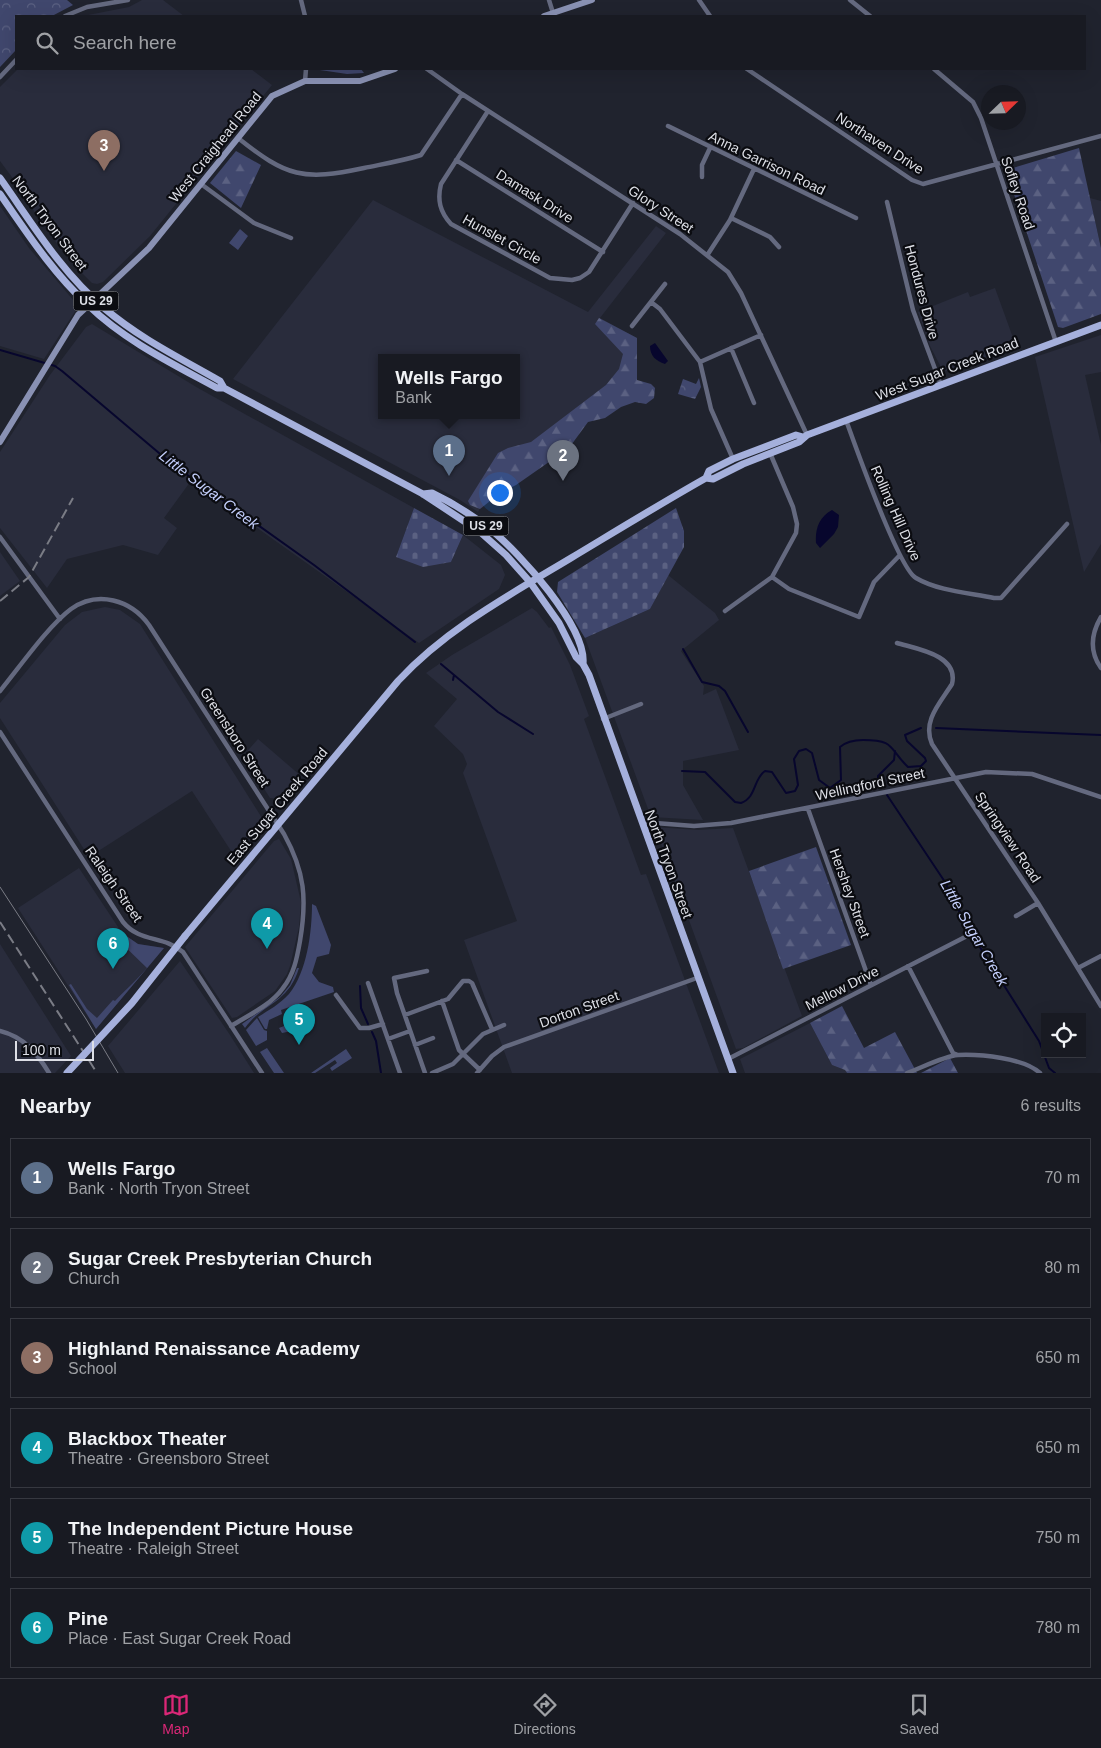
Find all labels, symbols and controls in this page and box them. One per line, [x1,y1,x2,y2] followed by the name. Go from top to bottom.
[15,15,1086,70] search box
[33,29,61,57] icon: search
[73,32,177,53] text: Search here
[981,85,1026,130] north arrow
[166,89,264,205] street label: West Craighead Road
[833,109,927,177] street label: Northaven Drive
[706,128,828,198] street label: Anna Garrison Road
[88,130,120,171] pin: 3
[998,154,1038,232] street label: Sofley Road
[493,166,577,226] street label: Damask Drive
[9,173,91,274] street label: North Tryon Street
[625,182,697,236] street label: Glory Street
[460,211,544,267] street label: Hunslet Circle
[902,243,942,341] street label: Hondures Drive
[74,292,118,310] road number: US 29
[873,334,1021,404] street label: West Sugar Creek Road
[378,354,520,419] popup
[395,367,503,388] text: Wells Fargo
[395,389,432,406] text: Bank
[433,435,465,476] pin: 1
[547,440,579,481] pin: 2
[156,447,264,533] water label: Little Sugar Creek
[868,463,924,563] street label: Rolling Hill Drive
[487,480,513,506] your location
[464,516,508,536] road number: US 29
[197,684,273,790] street label: Greensboro Street
[223,744,331,868] street label: East Sugar Creek Road
[814,765,926,803] street label: Wellingford Street
[972,789,1044,885] street label: Springview Road
[642,808,696,921] street label: North Tryon Street
[82,843,146,925] street label: Raleigh Street
[827,846,874,940] street label: Hershey Street
[937,877,1013,990] water label: Little Sugar Creek
[251,908,283,949] pin: 4
[97,928,129,969] pin: 6
[803,963,882,1013] street label: Mellow Drive
[537,987,621,1031] street label: Dorton Street
[283,1004,315,1045] pin: 5
[1041,1013,1086,1058] map controls
[1041,1013,1086,1058] button: locate
[15,1038,94,1061] scale bar
[22,1042,61,1058] text: 100 m
[20,1094,91,1117] text: Nearby
[1021,1097,1081,1114] text: 6 results
[68,1158,175,1179] text: Wells Fargo
[33,1169,41,1186] text: 1
[1044,1169,1080,1186] text: 70 m
[68,1180,249,1197] text: Bank · North Tryon Street
[68,1248,372,1269] text: Sugar Creek Presbyterian Church
[33,1259,41,1276] text: 2
[1044,1259,1080,1276] text: 80 m
[68,1270,120,1287] text: Church
[68,1338,360,1359] text: Highland Renaissance Academy
[33,1349,41,1366] text: 3
[1036,1349,1080,1366] text: 650 m
[68,1360,117,1377] text: School
[68,1428,226,1449] text: Blackbox Theater
[33,1439,41,1456] text: 4
[1036,1439,1080,1456] text: 650 m
[68,1450,269,1467] text: Theatre · Greensboro Street
[68,1518,353,1539] text: The Independent Picture House
[33,1529,41,1546] text: 5
[1036,1529,1080,1546] text: 750 m
[68,1540,239,1557] text: Theatre · Raleigh Street
[68,1608,108,1629] text: Pine
[33,1619,41,1636] text: 6
[1036,1619,1080,1636] text: 780 m
[68,1630,291,1647] text: Place · East Sugar Creek Road
[162,1691,190,1737] tab: Map
[514,1691,576,1737] tab: Directions
[899,1691,939,1737] tab: Saved

